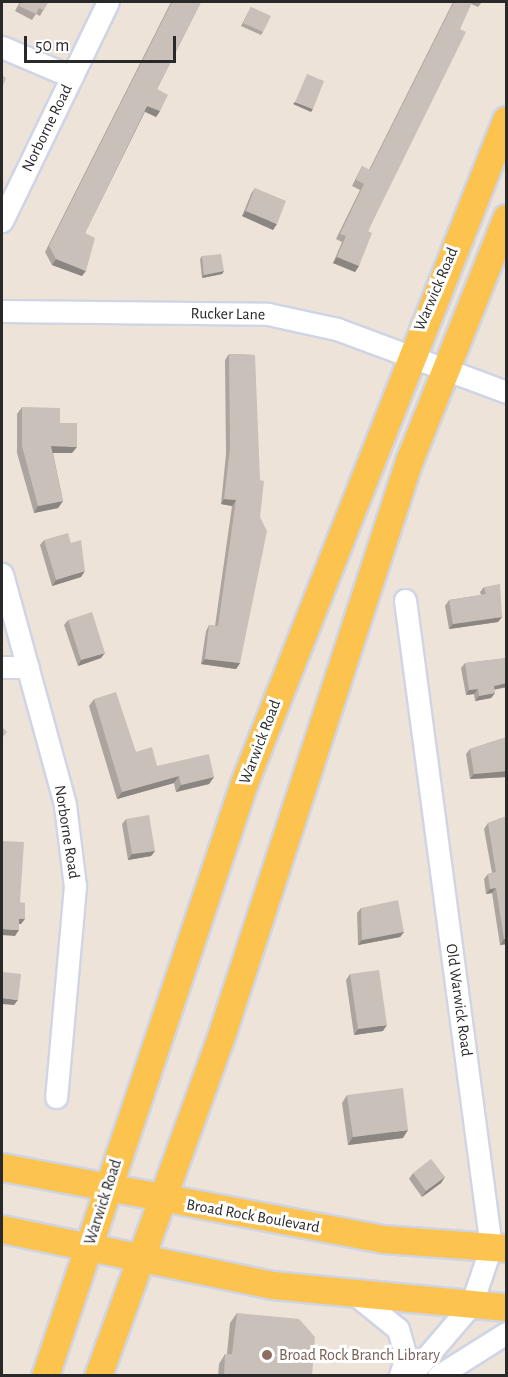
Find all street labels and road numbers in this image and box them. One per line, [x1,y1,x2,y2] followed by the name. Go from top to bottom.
[18,81,76,175] street label: Norborne Road
[410,244,462,334] street label: Warwick Road
[191,304,265,324] street label: Rucker Lane
[235,697,285,787] street label: Warwick Road
[50,784,84,880] street label: Norborne Road
[442,942,476,1058] street label: Old Warwick Road
[80,1157,126,1247] street label: Warwick Road
[185,1195,321,1237] street label: Broad Rock Boulevard

